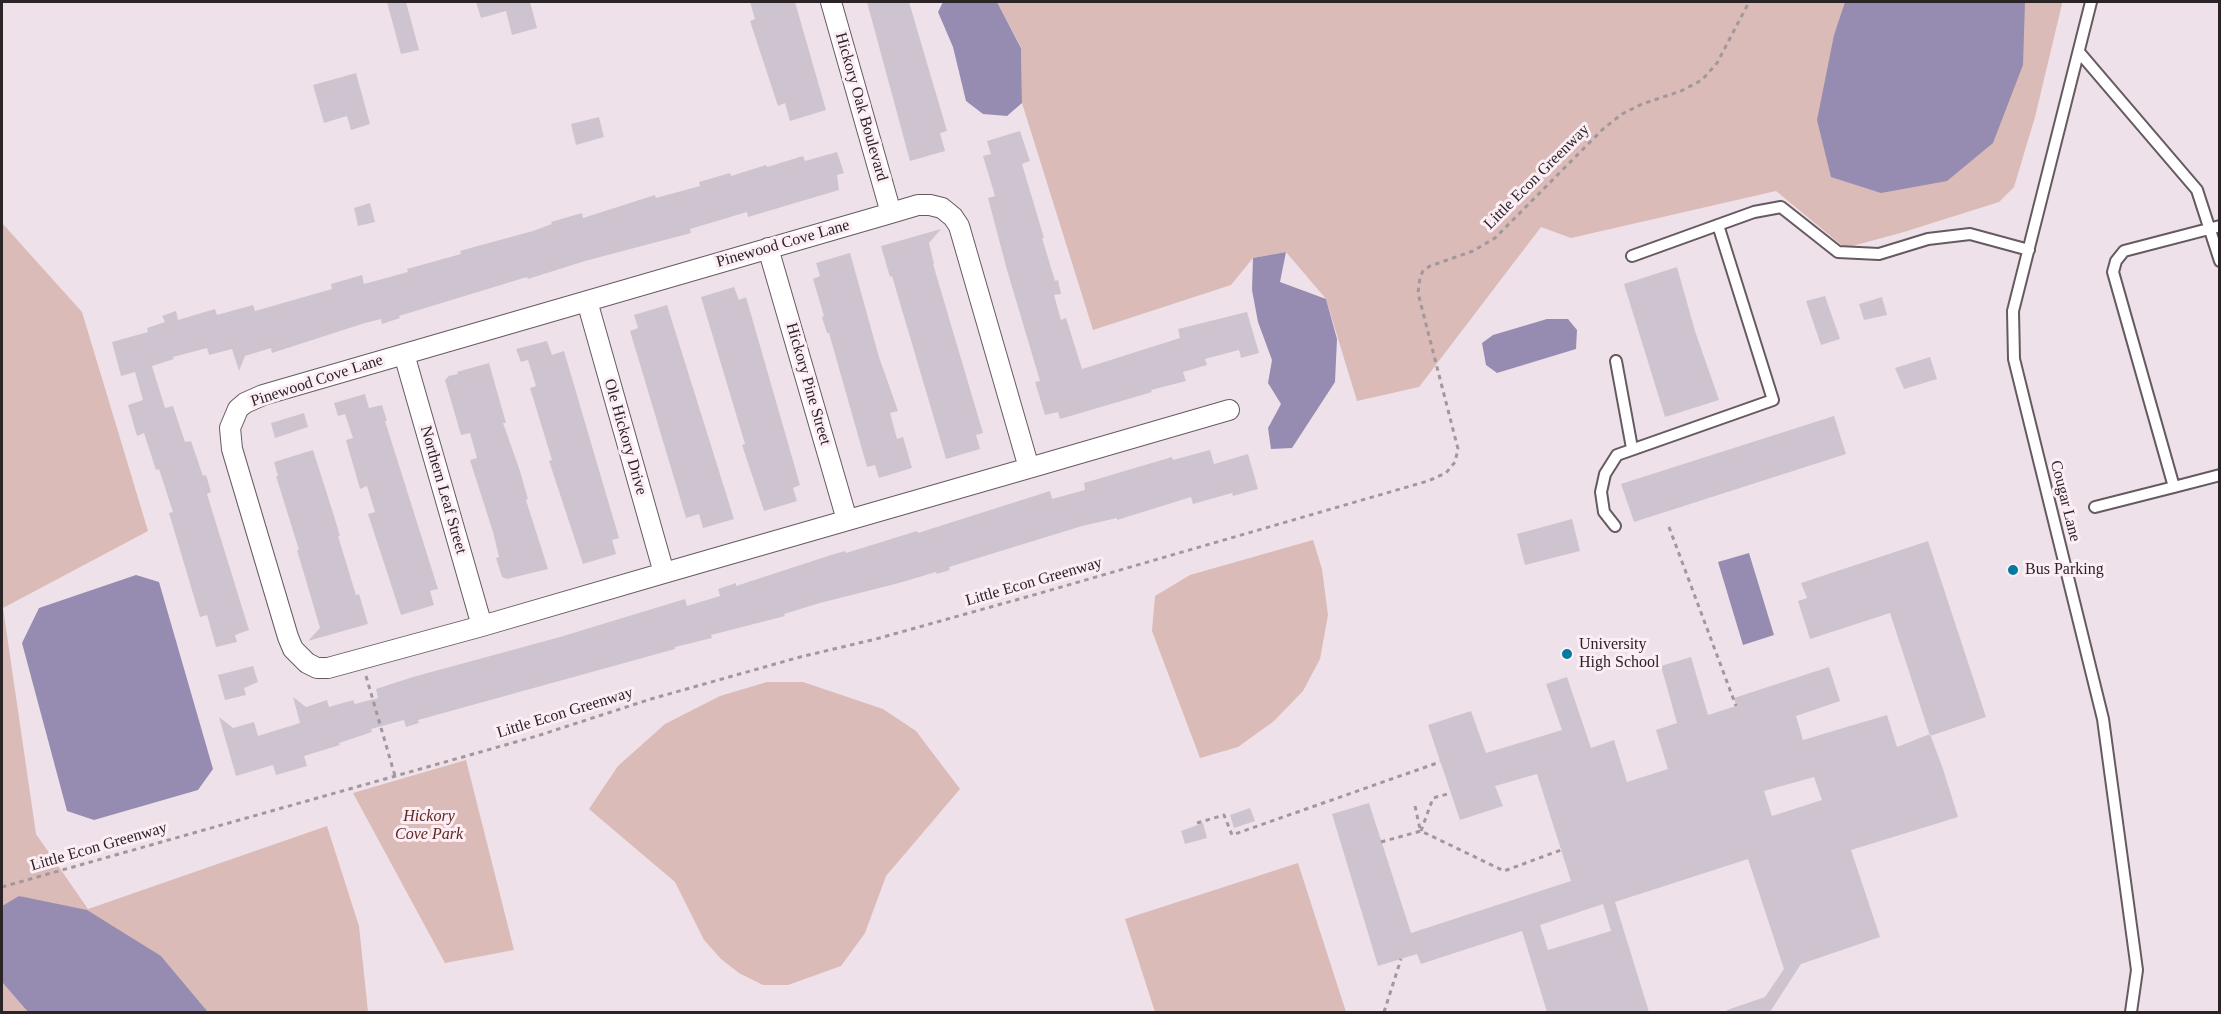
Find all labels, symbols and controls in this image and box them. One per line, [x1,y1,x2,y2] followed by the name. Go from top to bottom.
[831,30,891,184] street label: Hickory Oak Boulevard
[1480,120,1594,234] street label: Little Econ Greenway
[714,216,852,272] street label: Pinewood Cove Lane
[781,321,835,447] street label: Hickory Pine Street
[249,351,385,411] street label: Pinewood Cove Lane
[599,377,651,497] street label: Ole Hickory Drive
[416,424,470,556] street label: Northern Leaf Street
[2046,458,2084,544] street label: Cougar Lane
[963,553,1105,611] street label: Little Econ Greenway
[2025,560,2104,580] place label: Bus Parking
[2006,563,2020,577] marker: Bus Parking
[1579,635,1659,673] place label: University High School
[1560,647,1574,661] marker: University High School
[495,683,635,743] street label: Little Econ Greenway
[395,807,463,845] park label: Hickory Cove Park
[28,818,170,876] street label: Little Econ Greenway

